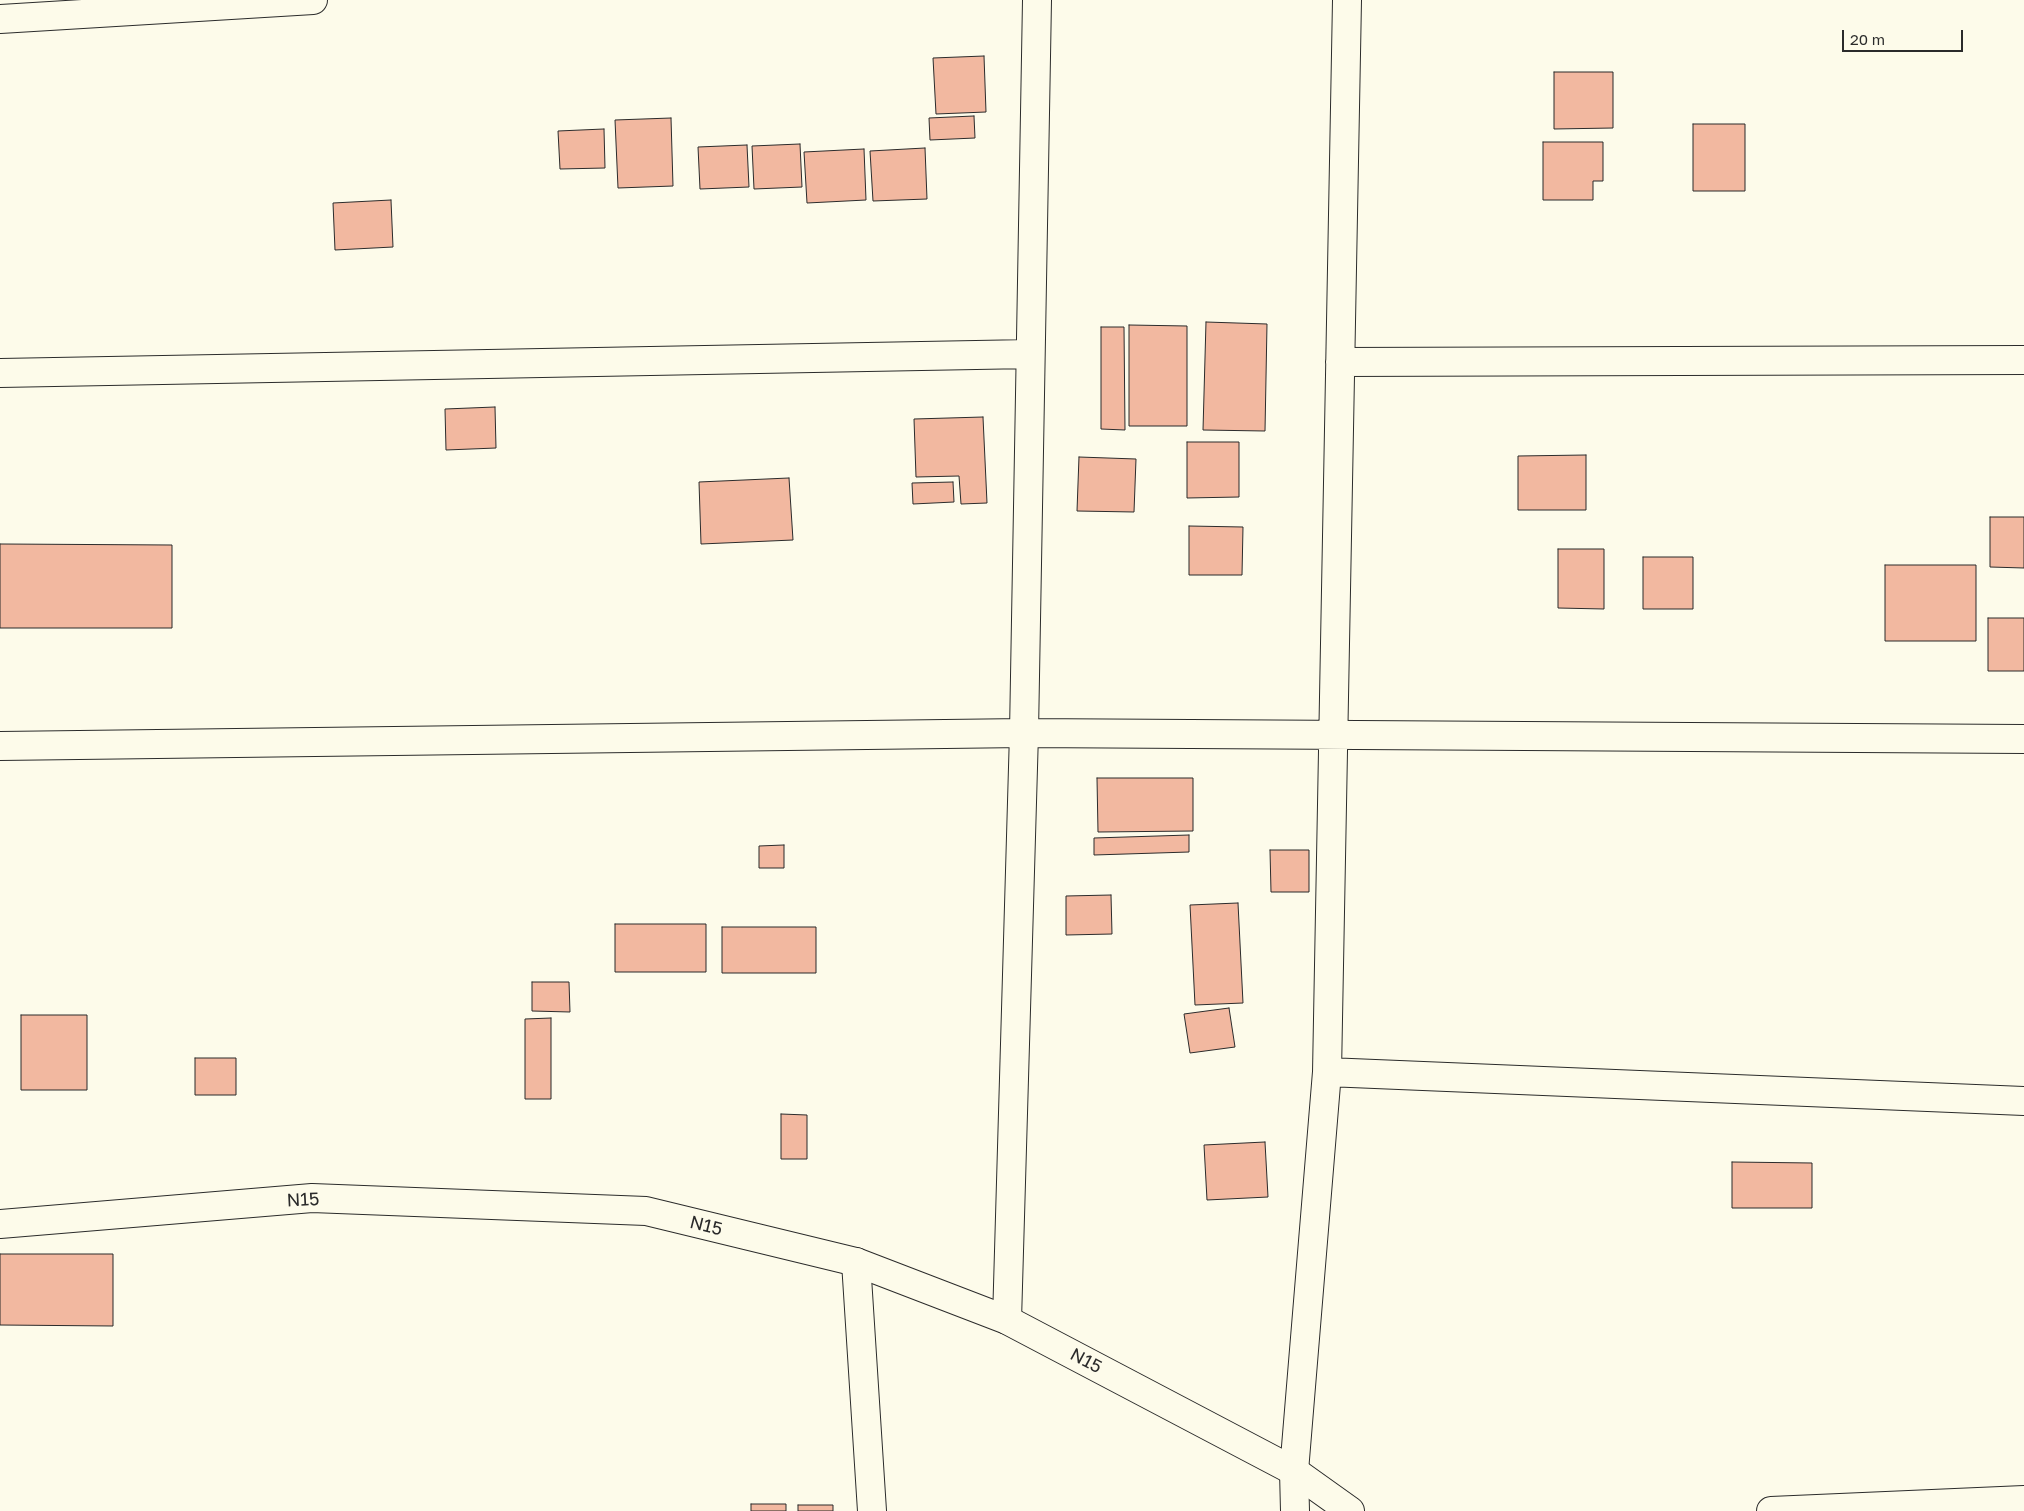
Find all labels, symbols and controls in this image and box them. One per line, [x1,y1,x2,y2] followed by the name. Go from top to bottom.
[1844,20,1965,52] scale bar
[1850,30,1885,48] text: 20 m
[286,1188,320,1212] street label: N15
[687,1212,725,1240] street label: N15
[1066,1344,1106,1378] street label: N15

